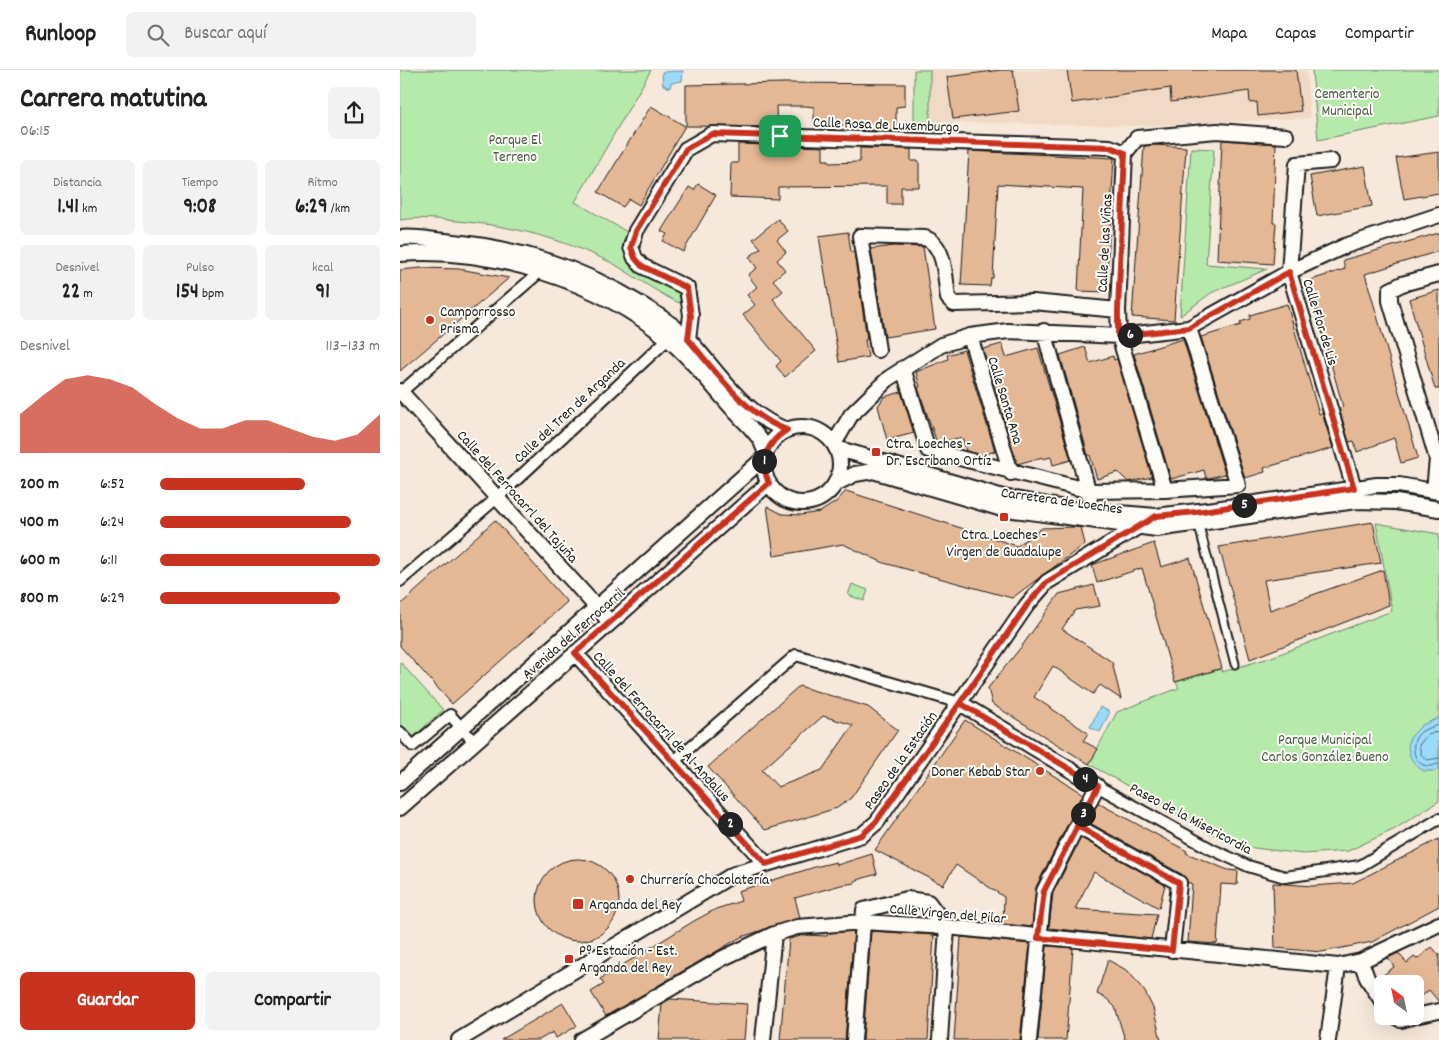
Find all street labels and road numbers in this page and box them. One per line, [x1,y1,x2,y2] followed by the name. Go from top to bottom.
[812,112,960,140] street label: Calle Rosa de Luxemburgo
[1092,193,1120,293] street label: Calle de las Viñas
[1295,276,1343,369] street label: Calle Flor de Lis
[509,353,632,469] street label: Calle del Tren de Arganda
[980,354,1028,448] street label: Calle Santa Ana
[451,426,583,570] street label: Calle del Ferrocarrl del Tajuña
[999,483,1124,521] street label: Carretera de Loeches
[518,583,631,686] street label: Avenida del Ferrocarril
[586,647,735,808] street label: Calle del Ferrocarril de Al-Andalus
[859,707,944,815] street label: Paseo de la Estación
[1125,778,1256,862] street label: Paseo de la Misericordia
[889,899,1008,931] street label: Calle Virgen del Pilar

